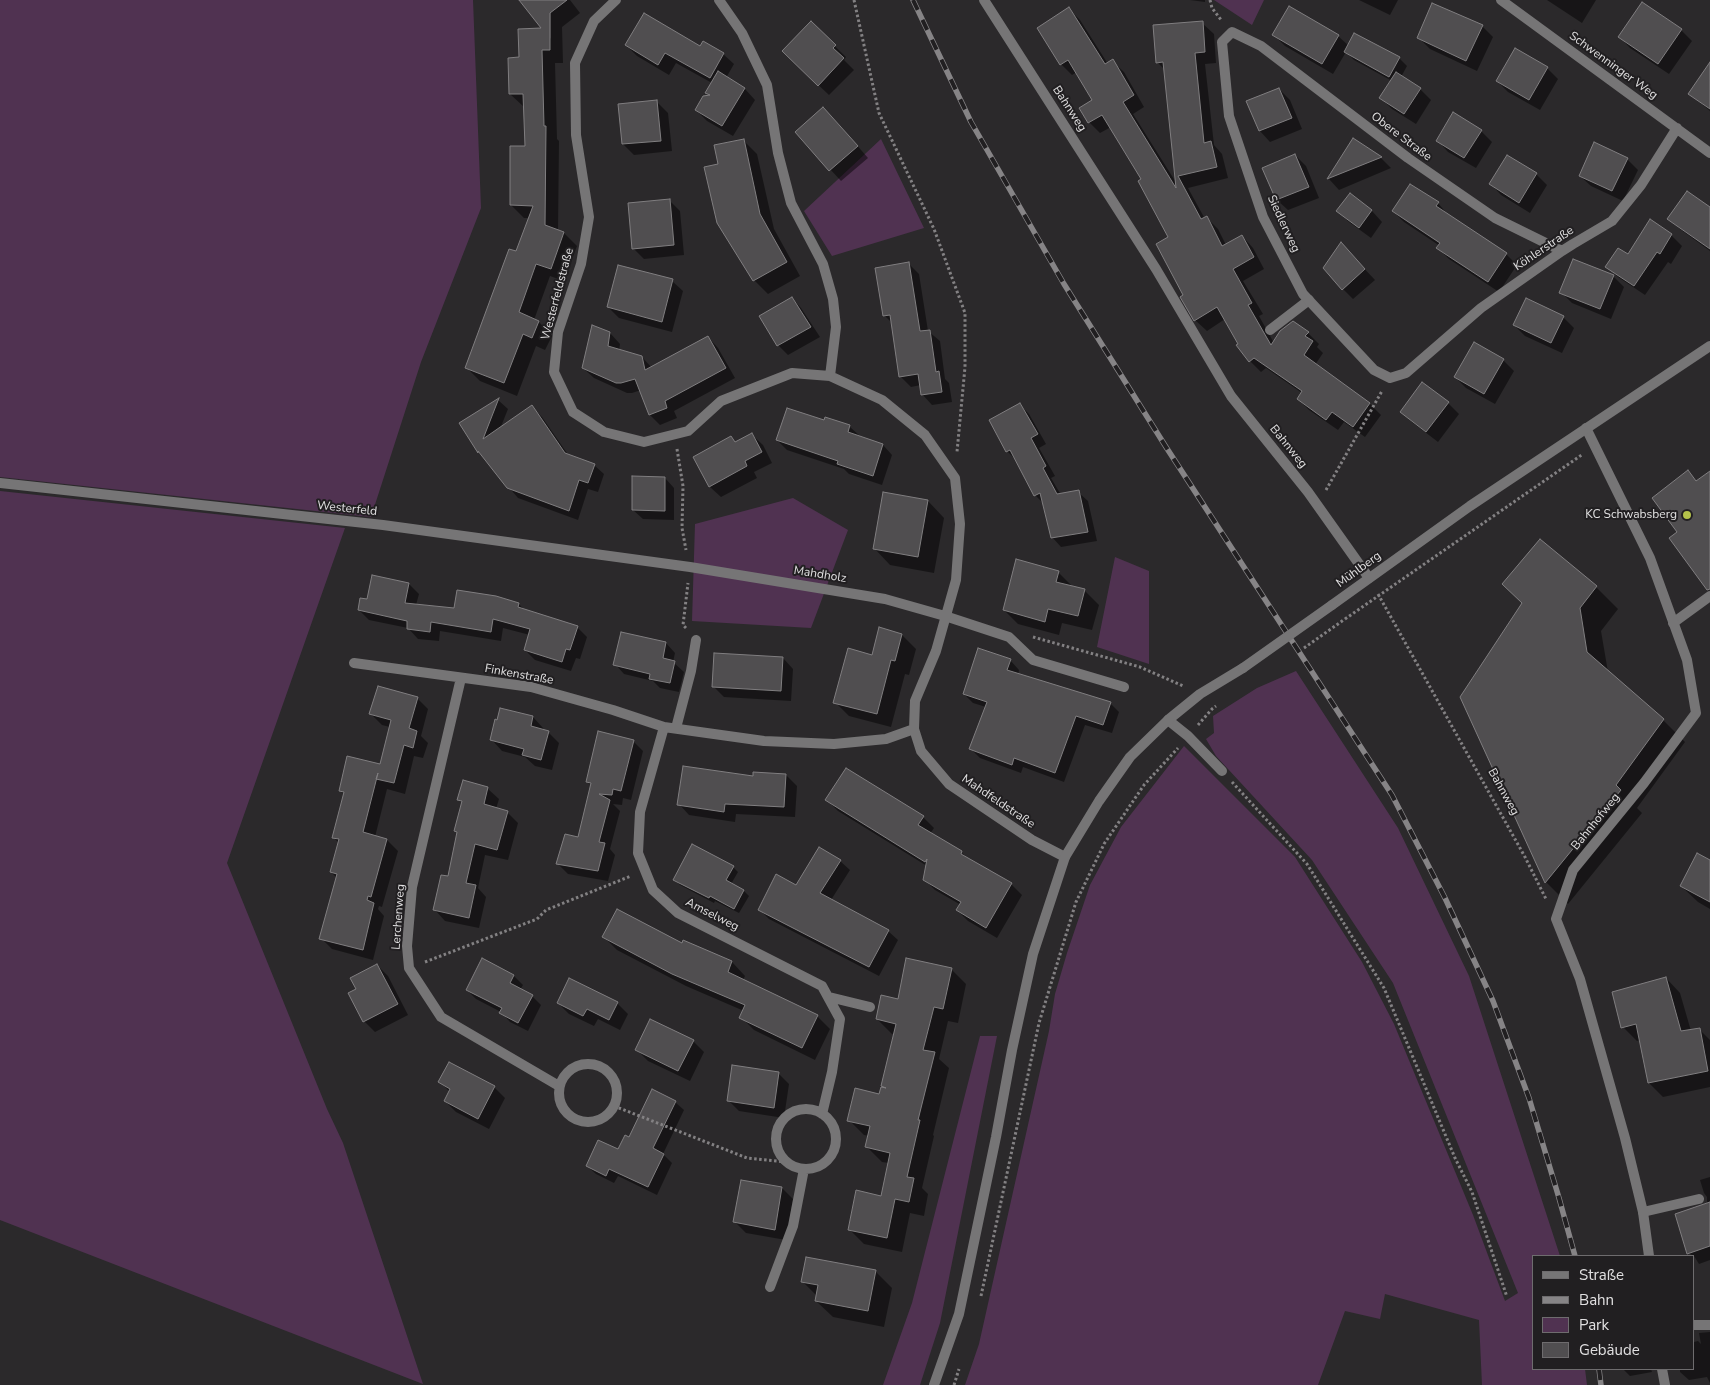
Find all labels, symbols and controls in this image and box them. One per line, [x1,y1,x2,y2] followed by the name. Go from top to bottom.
[1566,29,1660,103] street label: Schwenninger Weg
[1049,83,1089,135] street label: Bahnweg
[1368,110,1434,164] street label: Obere Straße
[1263,193,1303,255] street label: Siedlerweg
[1511,224,1577,274] street label: Köhlerstraße
[539,246,577,342] street label: Westerfeldstraße
[1266,422,1310,472] street label: Bahnweg
[316,499,378,519] street label: Westerfeld
[1585,508,1677,522] place label: KC Schwabsberg
[1681,509,1693,521] marker: KC Schwabsberg
[1334,549,1384,591] street label: Mühlberg
[793,564,847,586] street label: Mahdholz
[484,662,554,688] street label: Finkenstraße
[1484,766,1522,818] street label: Bahnweg
[959,772,1037,832] street label: Mahdfeldstraße
[1569,791,1623,853] street label: Bahnhofweg
[390,884,408,950] street label: Lerchenweg
[683,895,741,935] street label: Amselweg
[1532,1255,1695,1370] legend
[1579,1265,1624,1285] text: Straße
[1579,1290,1614,1310] text: Bahn
[1579,1315,1609,1335] text: Park
[1579,1340,1640,1360] text: Gebäude

